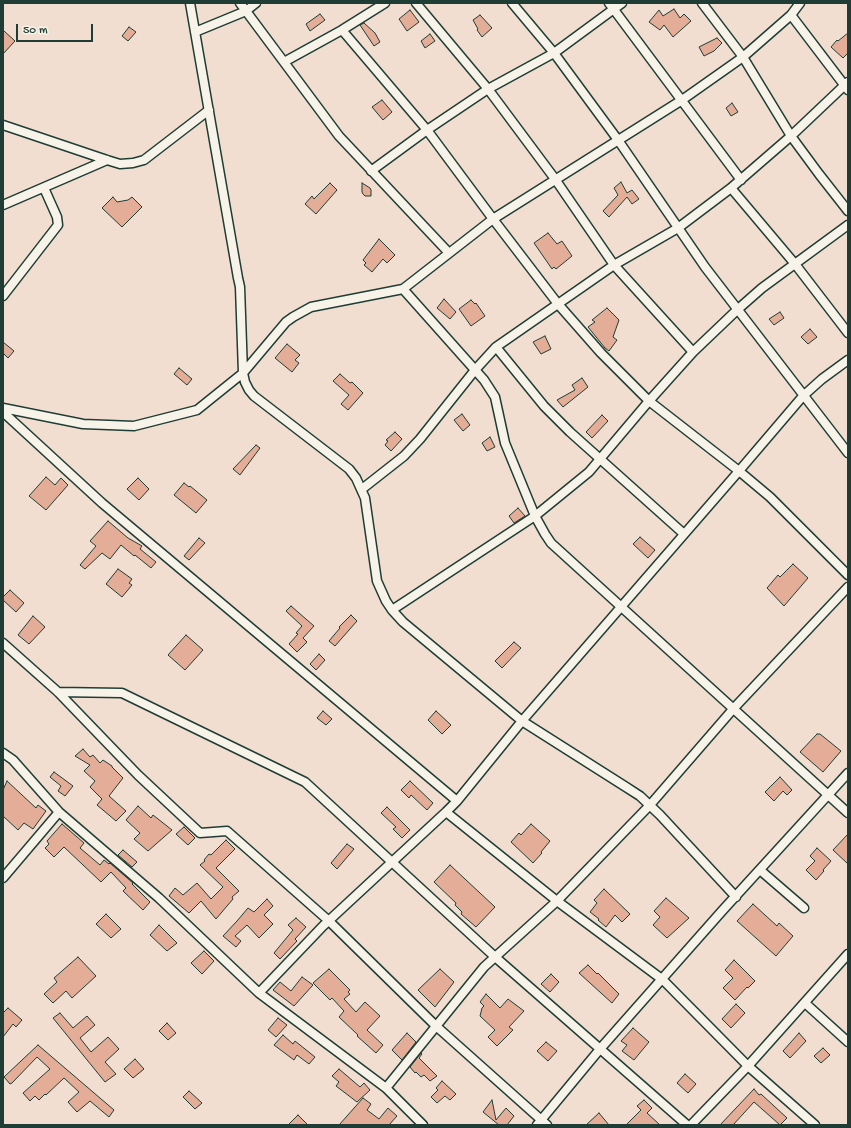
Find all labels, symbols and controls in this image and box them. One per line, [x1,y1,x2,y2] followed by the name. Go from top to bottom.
[18,16,95,42] scale bar
[23,24,48,38] text: 50 m

